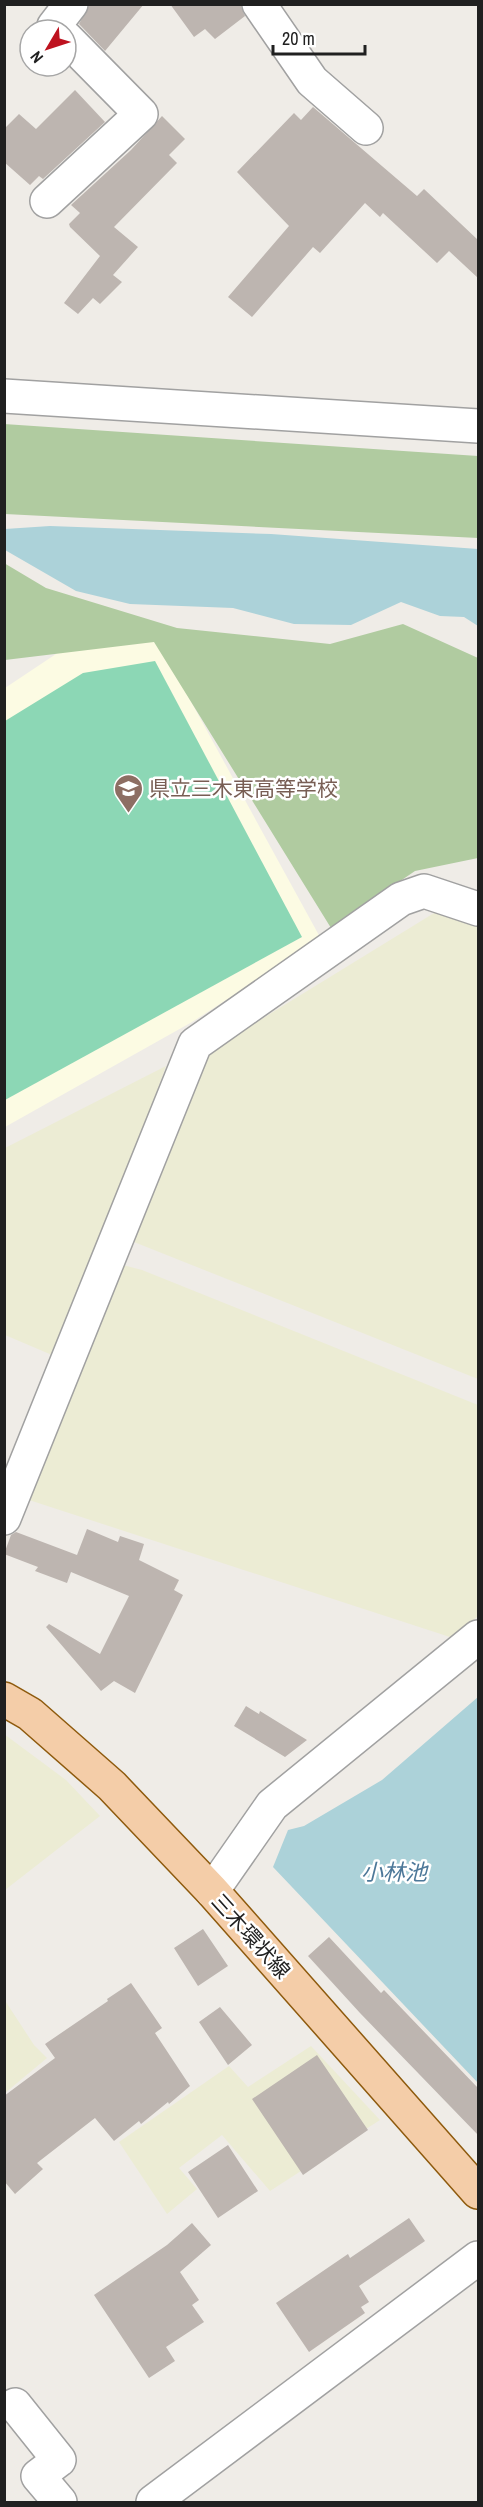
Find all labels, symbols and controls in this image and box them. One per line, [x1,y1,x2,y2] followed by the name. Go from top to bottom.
[18,18,78,78] north arrow
[273,18,364,56] scale bar
[282,26,315,51] text: 20 m
[25,47,48,68] text: N
[112,772,144,814] school or university icon: 県立三木東高等学校
[149,774,338,803] place label: 県立三木東高等学校
[361,1857,429,1887] water label: 小林池
[205,1887,297,1985] street label: 三木環状線

